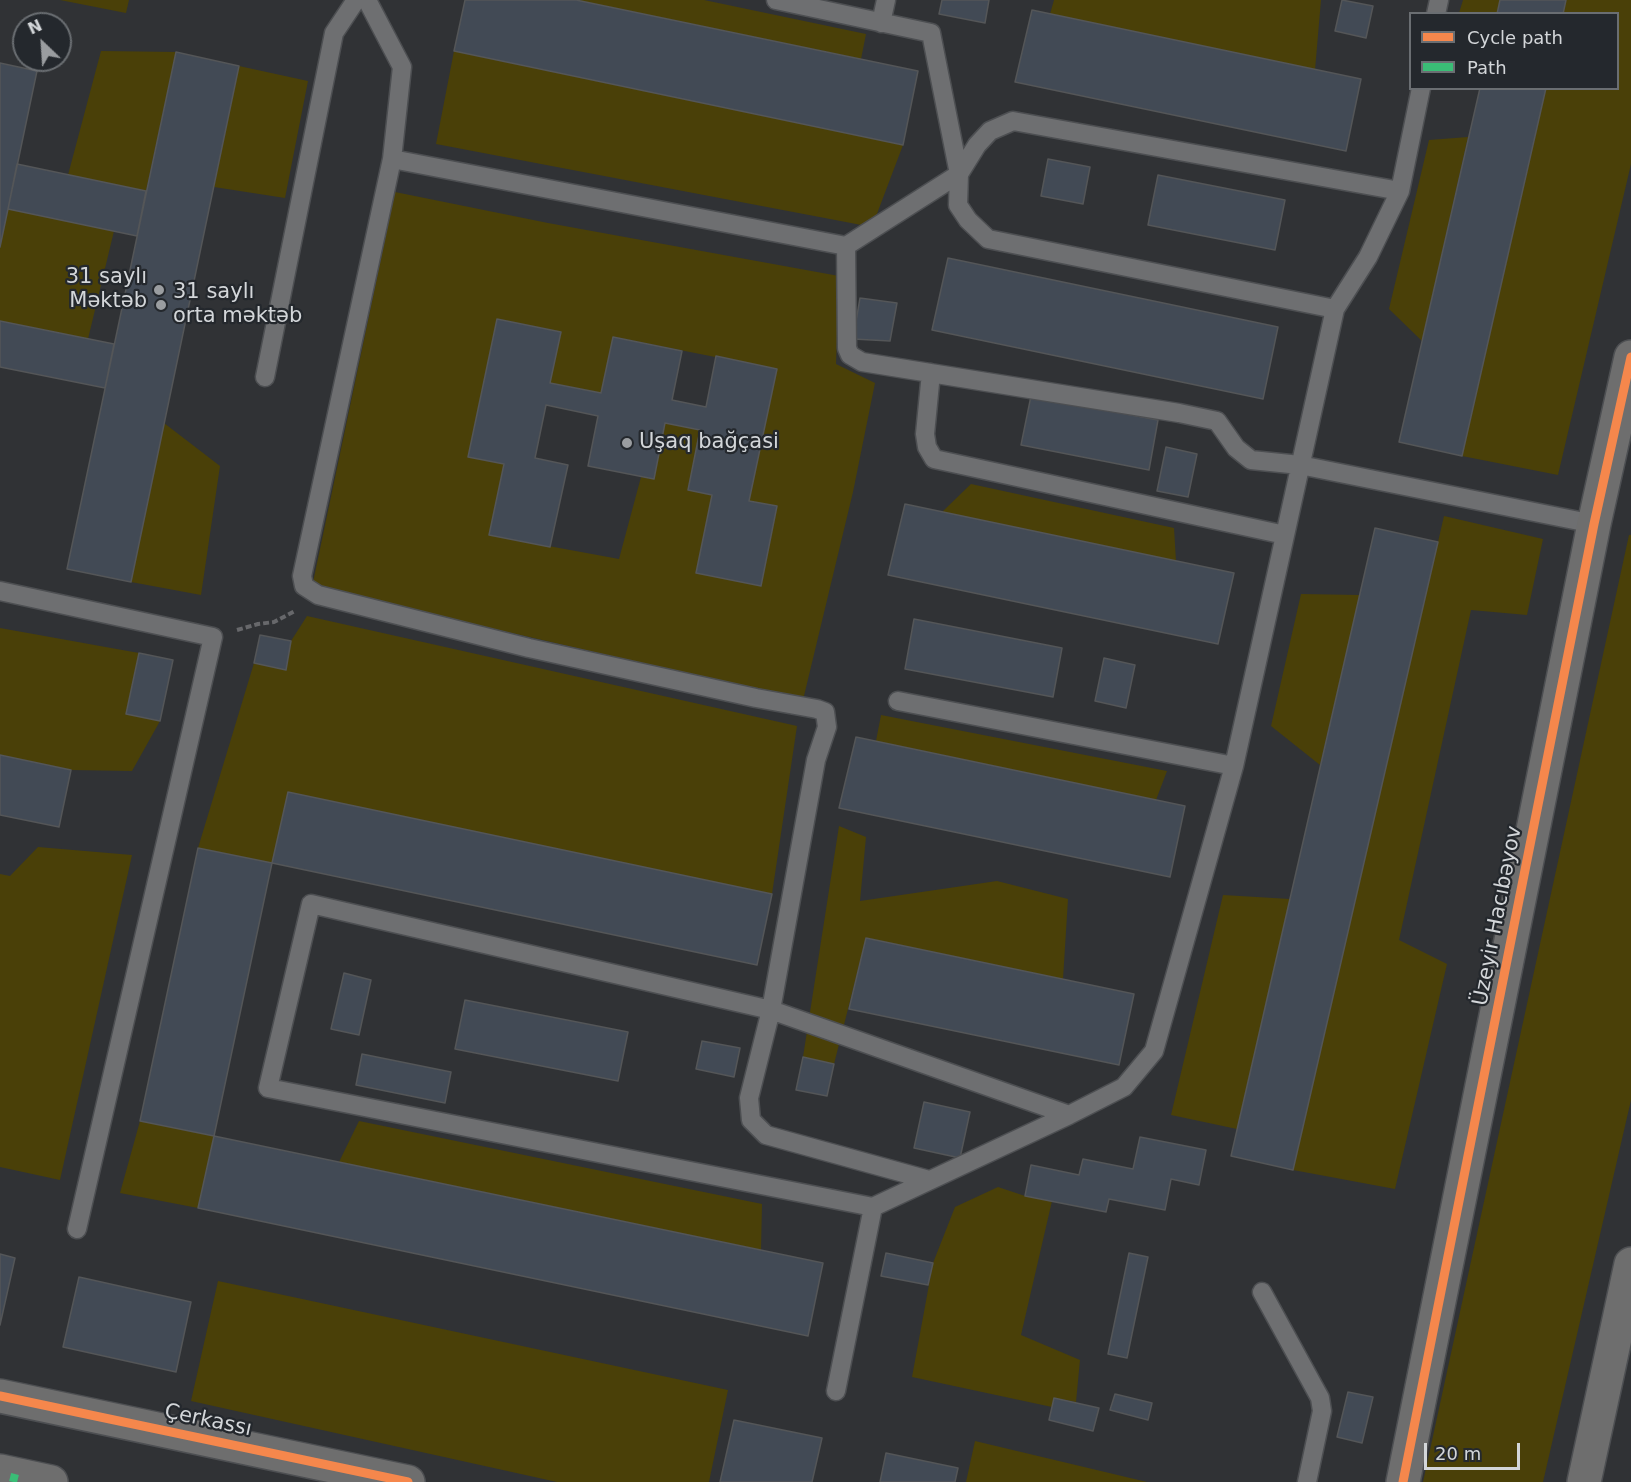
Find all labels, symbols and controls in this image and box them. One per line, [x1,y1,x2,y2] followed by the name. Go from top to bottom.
[12,12,72,72] north arrow
[1409,12,1619,90] legend
[25,16,45,38] text: N
[1467,27,1563,48] text: Cycle path
[1467,57,1507,78] text: Path
[66,265,147,315] place label: 31 saylı Məktəb
[173,280,302,330] place label: 31 saylı orta məktəb
[152,283,166,297] marker: 31 saylı Məktəb
[154,298,168,312] marker: 31 saylı orta məktəb
[639,430,779,456] place label: Uşaq bağçasi
[620,436,634,450] marker: Uşaq bağçasi
[1468,824,1528,1008] street label: Üzeyir Hacıbəyov
[162,1399,254,1443] street label: Çerkassı
[1427,1431,1523,1469] scale bar
[1435,1443,1481,1464] text: 20 m

